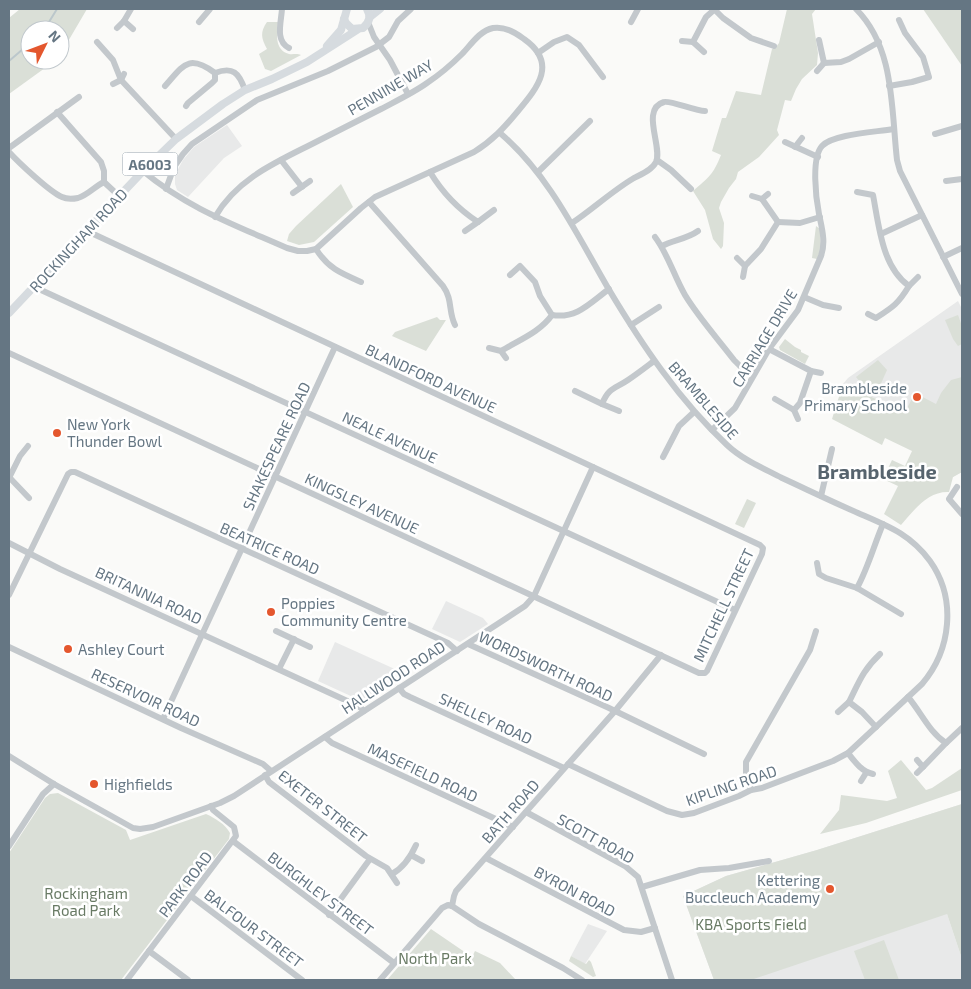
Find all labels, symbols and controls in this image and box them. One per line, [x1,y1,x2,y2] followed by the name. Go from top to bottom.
[20,20,70,70] north arrow
[45,27,65,45] text: N
[344,55,436,119] street label: PENNINE WAY
[122,152,178,175] road number: A6003
[25,184,131,296] street label: ROCKINGHAM ROAD
[728,286,800,390] street label: CARRIAGE DRIVE
[363,340,499,416] street label: BLANDFORD AVENUE
[665,357,743,443] street label: BRAMBLESIDE
[238,379,314,513] street label: SHAKESPEARE ROAD
[804,379,908,414] place label: Brambleside Primary School
[911,391,923,403] marker: Brambleside Primary School
[340,407,440,467] street label: NEALE AVENUE
[67,415,163,450] place label: New York Thunder Bowl
[51,427,63,439] marker: New York Thunder Bowl
[817,459,937,483] district label: Brambleside
[302,469,422,537] street label: KINGSLEY AVENUE
[218,518,323,578] street label: BEATRICE ROAD
[689,545,757,664] street label: MITCHELL STREET
[93,562,205,628] street label: BRITANNIA ROAD
[281,594,407,629] place label: Poppies Community Centre
[265,606,277,618] marker: Poppies Community Centre
[476,627,616,705] street label: WORDSWORTH ROAD
[338,637,448,717] street label: HALLWOOD ROAD
[78,640,165,658] place label: Ashley Court
[62,643,74,655] marker: Ashley Court
[89,664,203,730] street label: RESERVOIR ROAD
[437,689,535,747] street label: SHELLEY ROAD
[365,739,481,805] street label: MASEFIELD ROAD
[683,761,779,809] street label: KIPLING ROAD
[275,766,371,846] street label: EXETER STREET
[104,775,173,793] place label: Highfields
[478,776,543,846] street label: BATH ROAD
[88,778,100,790] marker: Highfields
[554,809,638,867] street label: SCOTT ROAD
[265,847,378,939] street label: BURGHLEY STREET
[154,848,216,920] street label: PARK ROAD
[531,862,619,920] street label: BYRON ROAD
[685,871,821,906] place label: Kettering Buccleuch Academy
[824,883,836,895] marker: Kettering Buccleuch Academy
[44,884,128,919] park label: Rockingham Road Park
[201,885,307,971] street label: BALFOUR STREET
[695,915,807,933] park label: KBA Sports Field
[398,949,472,967] park label: North Park

